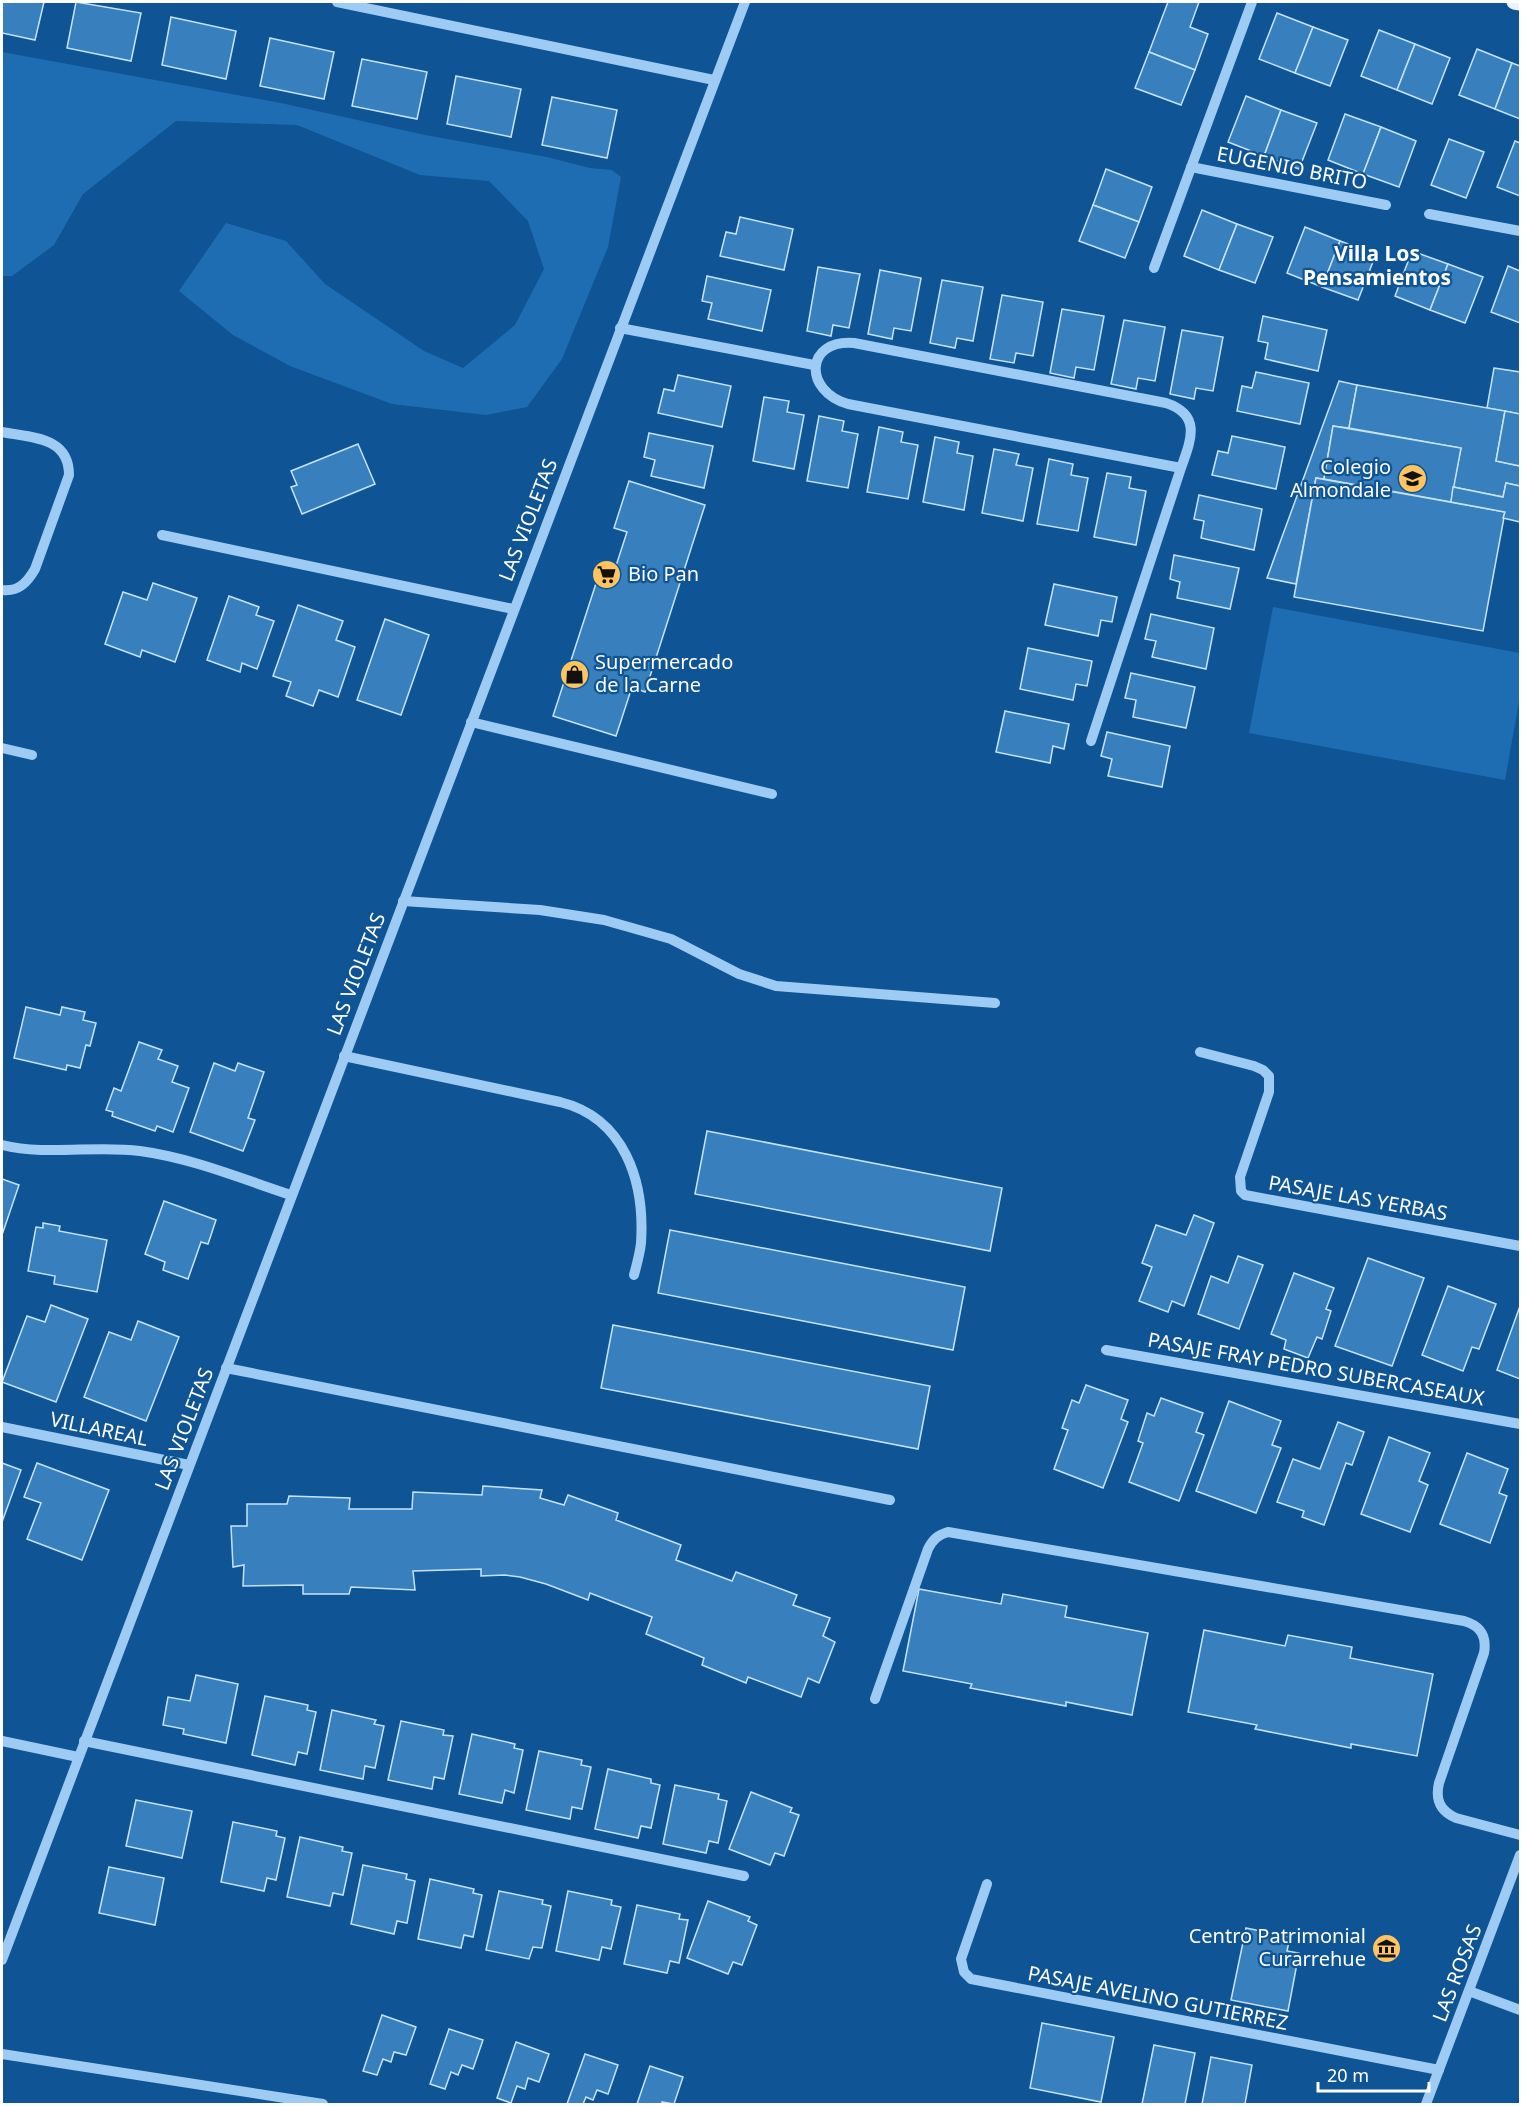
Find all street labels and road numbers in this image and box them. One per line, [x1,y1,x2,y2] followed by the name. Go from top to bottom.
[1215,140,1370,195] street label: EUGENIO BRITO
[492,455,563,585] street label: LAS VIOLETAS
[320,909,391,1039] street label: LAS VIOLETAS
[1266,1168,1450,1227] street label: PASAJE LAS YERBAS
[1146,1326,1487,1411] street label: PASAJE FRAY PEDRO SUBERCASEAUX
[148,1364,219,1494] street label: LAS VIOLETAS
[48,1405,150,1452] street label: VILLAREAL
[1426,1920,1487,2025] street label: LAS ROSAS
[1026,1959,1290,2036] street label: PASAJE AVELINO GUTIERREZ

